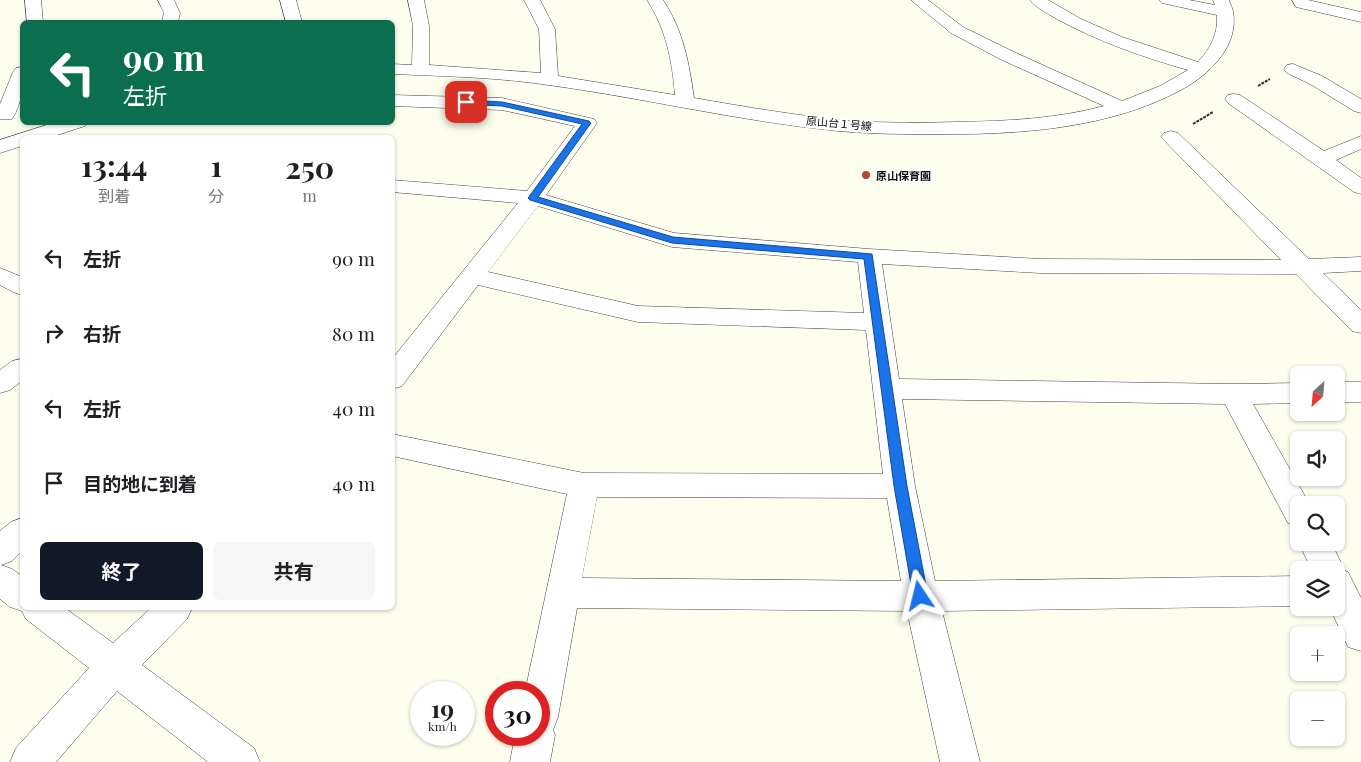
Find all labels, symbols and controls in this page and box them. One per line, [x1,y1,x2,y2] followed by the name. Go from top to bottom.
[123,33,205,80] text: 90 m
[40,40,105,105] icon: left
[123,80,167,110] text: 左折
[445,81,487,123] pin
[452,88,480,116] icon: arrive
[805,113,873,133] street label: 原山台１号線
[81,145,147,185] text: 13:44
[210,145,222,185] text: 1
[285,147,334,187] text: 250
[876,168,931,183] place label: 原山保育園
[860,169,872,181] marker: 原山保育園
[98,185,130,206] text: 到着
[208,185,224,206] text: 分
[302,185,317,206] text: m
[40,244,68,272] icon: left
[83,245,121,271] text: 左折
[332,245,375,271] text: 90 m
[40,319,68,347] icon: right
[83,320,121,346] text: 右折
[332,320,375,346] text: 80 m
[1290,366,1345,421] north arrow
[1290,366,1345,746] map controls
[40,394,68,422] icon: left
[83,395,121,421] text: 左折
[333,395,375,421] text: 40 m
[1290,431,1345,486] button: sound
[40,469,68,497] icon: arrive
[83,470,197,496] text: 目的地に到着
[333,470,375,496] text: 40 m
[1290,496,1345,551] button: search
[40,542,203,600] button: 終了
[213,542,375,600] button: 共有
[1290,561,1345,616] button: layers
[893,569,945,621] position arrow
[1290,626,1345,681] button: +
[485,681,550,746] speed limit sign: 30
[431,691,454,724] text: 19
[1290,691,1345,746] button: −
[428,718,457,734] text: km/h

